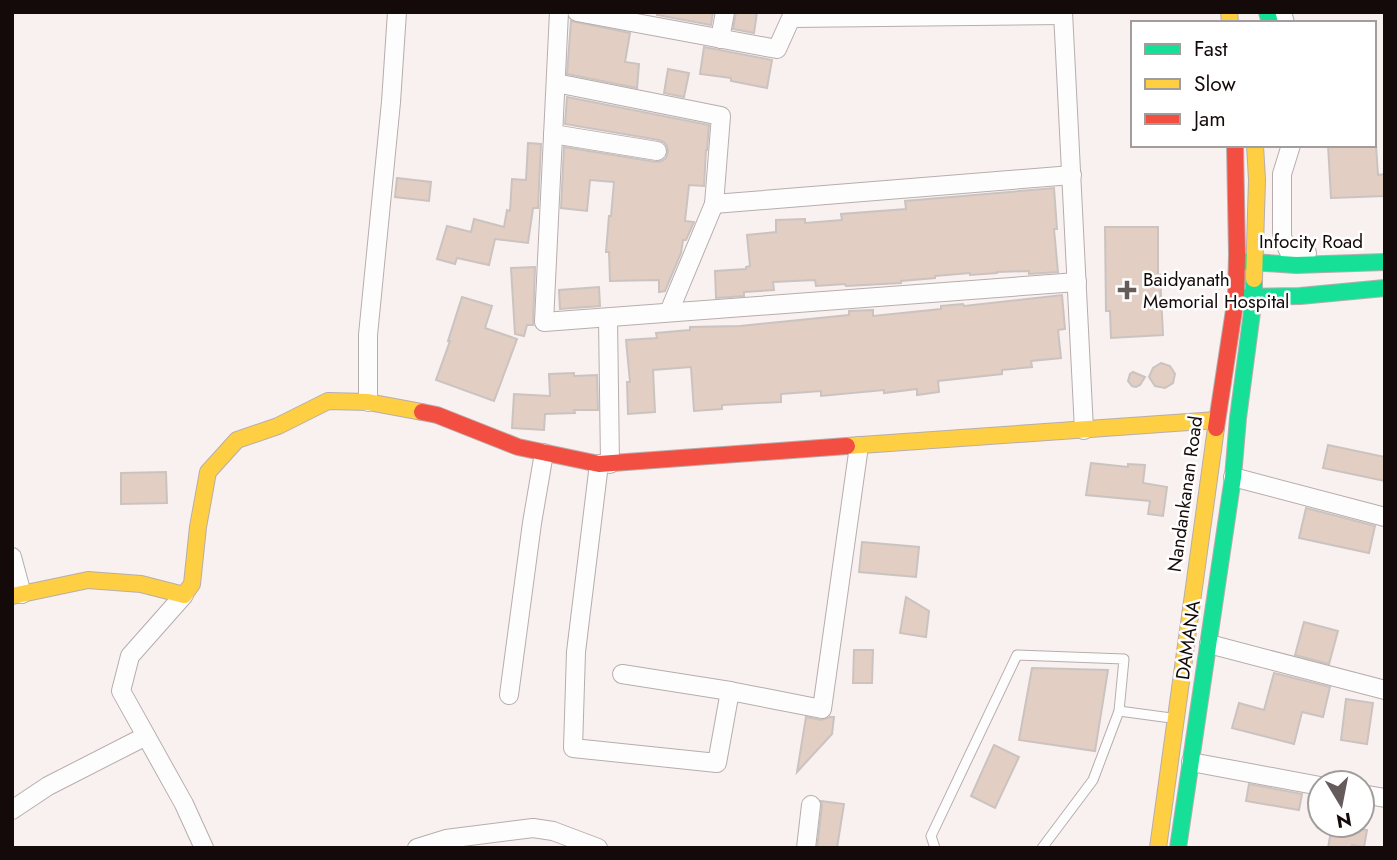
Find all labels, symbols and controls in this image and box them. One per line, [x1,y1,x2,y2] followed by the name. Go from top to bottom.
[1131,21,1376,147] legend
[1194,34,1227,64] text: Fast
[1194,69,1236,99] text: Slow
[1191,104,1226,134] text: Jam
[1259,228,1363,255] street label: Infocity Road
[1143,266,1290,315] place label: Baidyanath Memorial Hospital
[1117,280,1137,300] marker: Baidyanath Memorial Hospital
[1161,414,1209,574] street label: Nandankanan Road
[1169,598,1207,682] street label: DAMANA
[1306,769,1376,839] north arrow
[1334,806,1354,835] text: N

